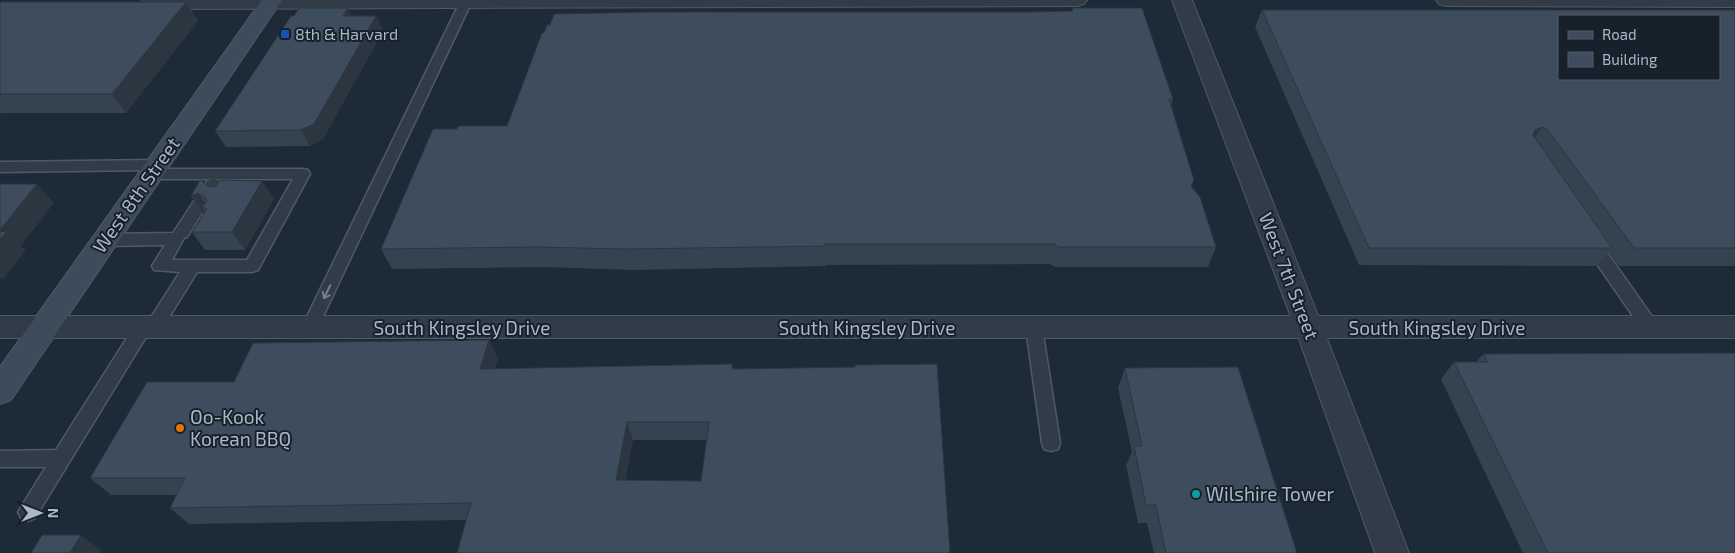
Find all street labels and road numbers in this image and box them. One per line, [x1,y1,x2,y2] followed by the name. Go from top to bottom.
[87,132,184,257] street label: West 8th Street
[1255,209,1324,343] street label: West 7th Street
[374,316,550,339] street label: South Kingsley Drive
[779,316,955,339] street label: South Kingsley Drive
[1349,316,1525,339] street label: South Kingsley Drive

